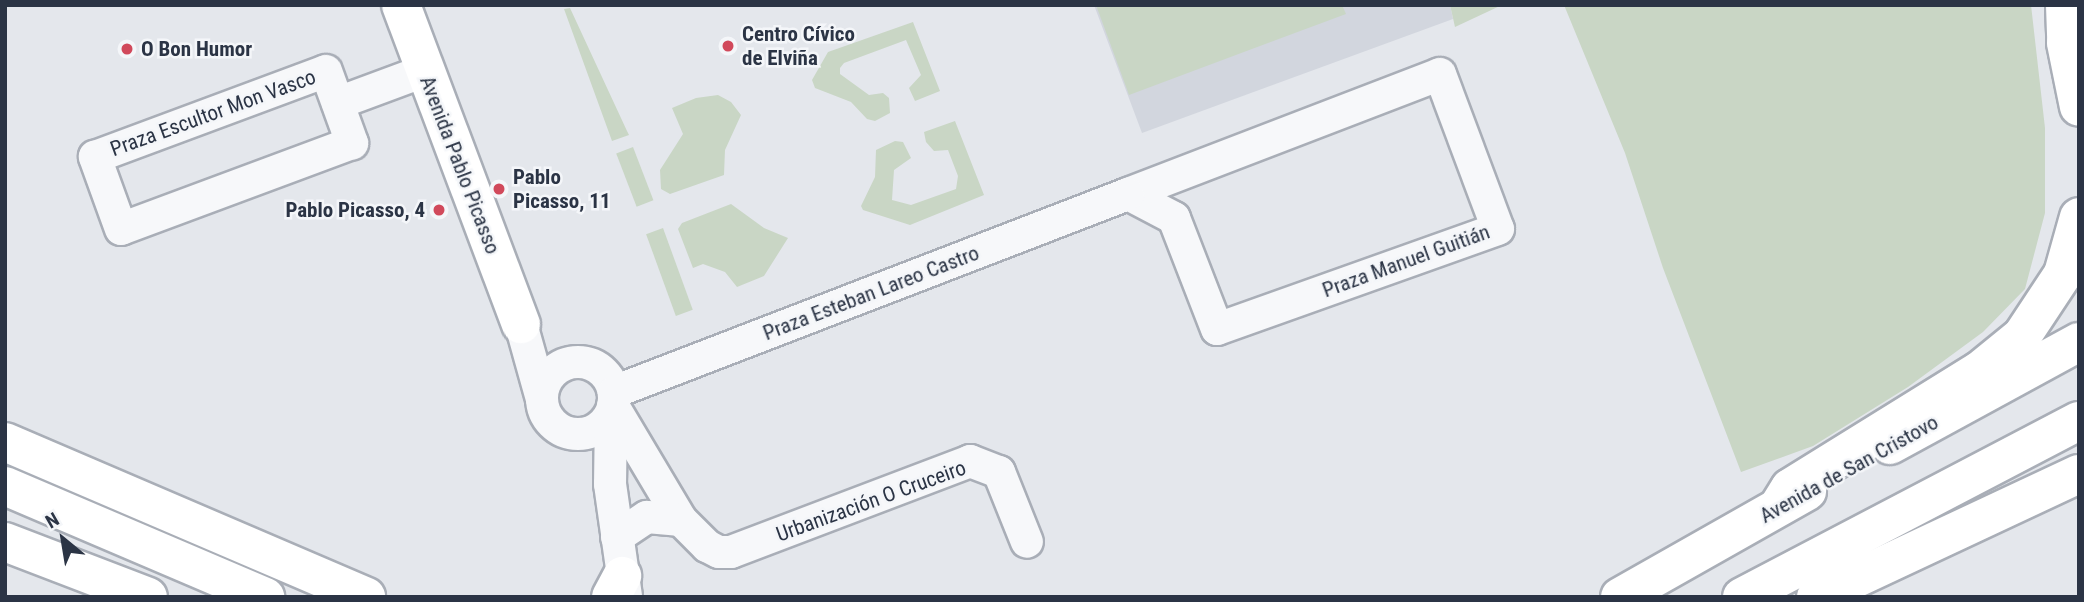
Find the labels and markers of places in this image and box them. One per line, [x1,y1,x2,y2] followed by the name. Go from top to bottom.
[742,21,855,71] place label: Centro Cívico de Elviña
[141,36,252,62] place label: O Bon Humor
[720,38,736,54] marker: Centro Cívico de Elviña
[119,41,135,57] marker: O Bon Humor
[513,164,611,214] place label: Pablo Picasso, 11
[491,181,507,197] marker: Pablo Picasso, 11
[285,197,425,223] place label: Pablo Picasso, 4
[431,202,447,218] marker: Pablo Picasso, 4

